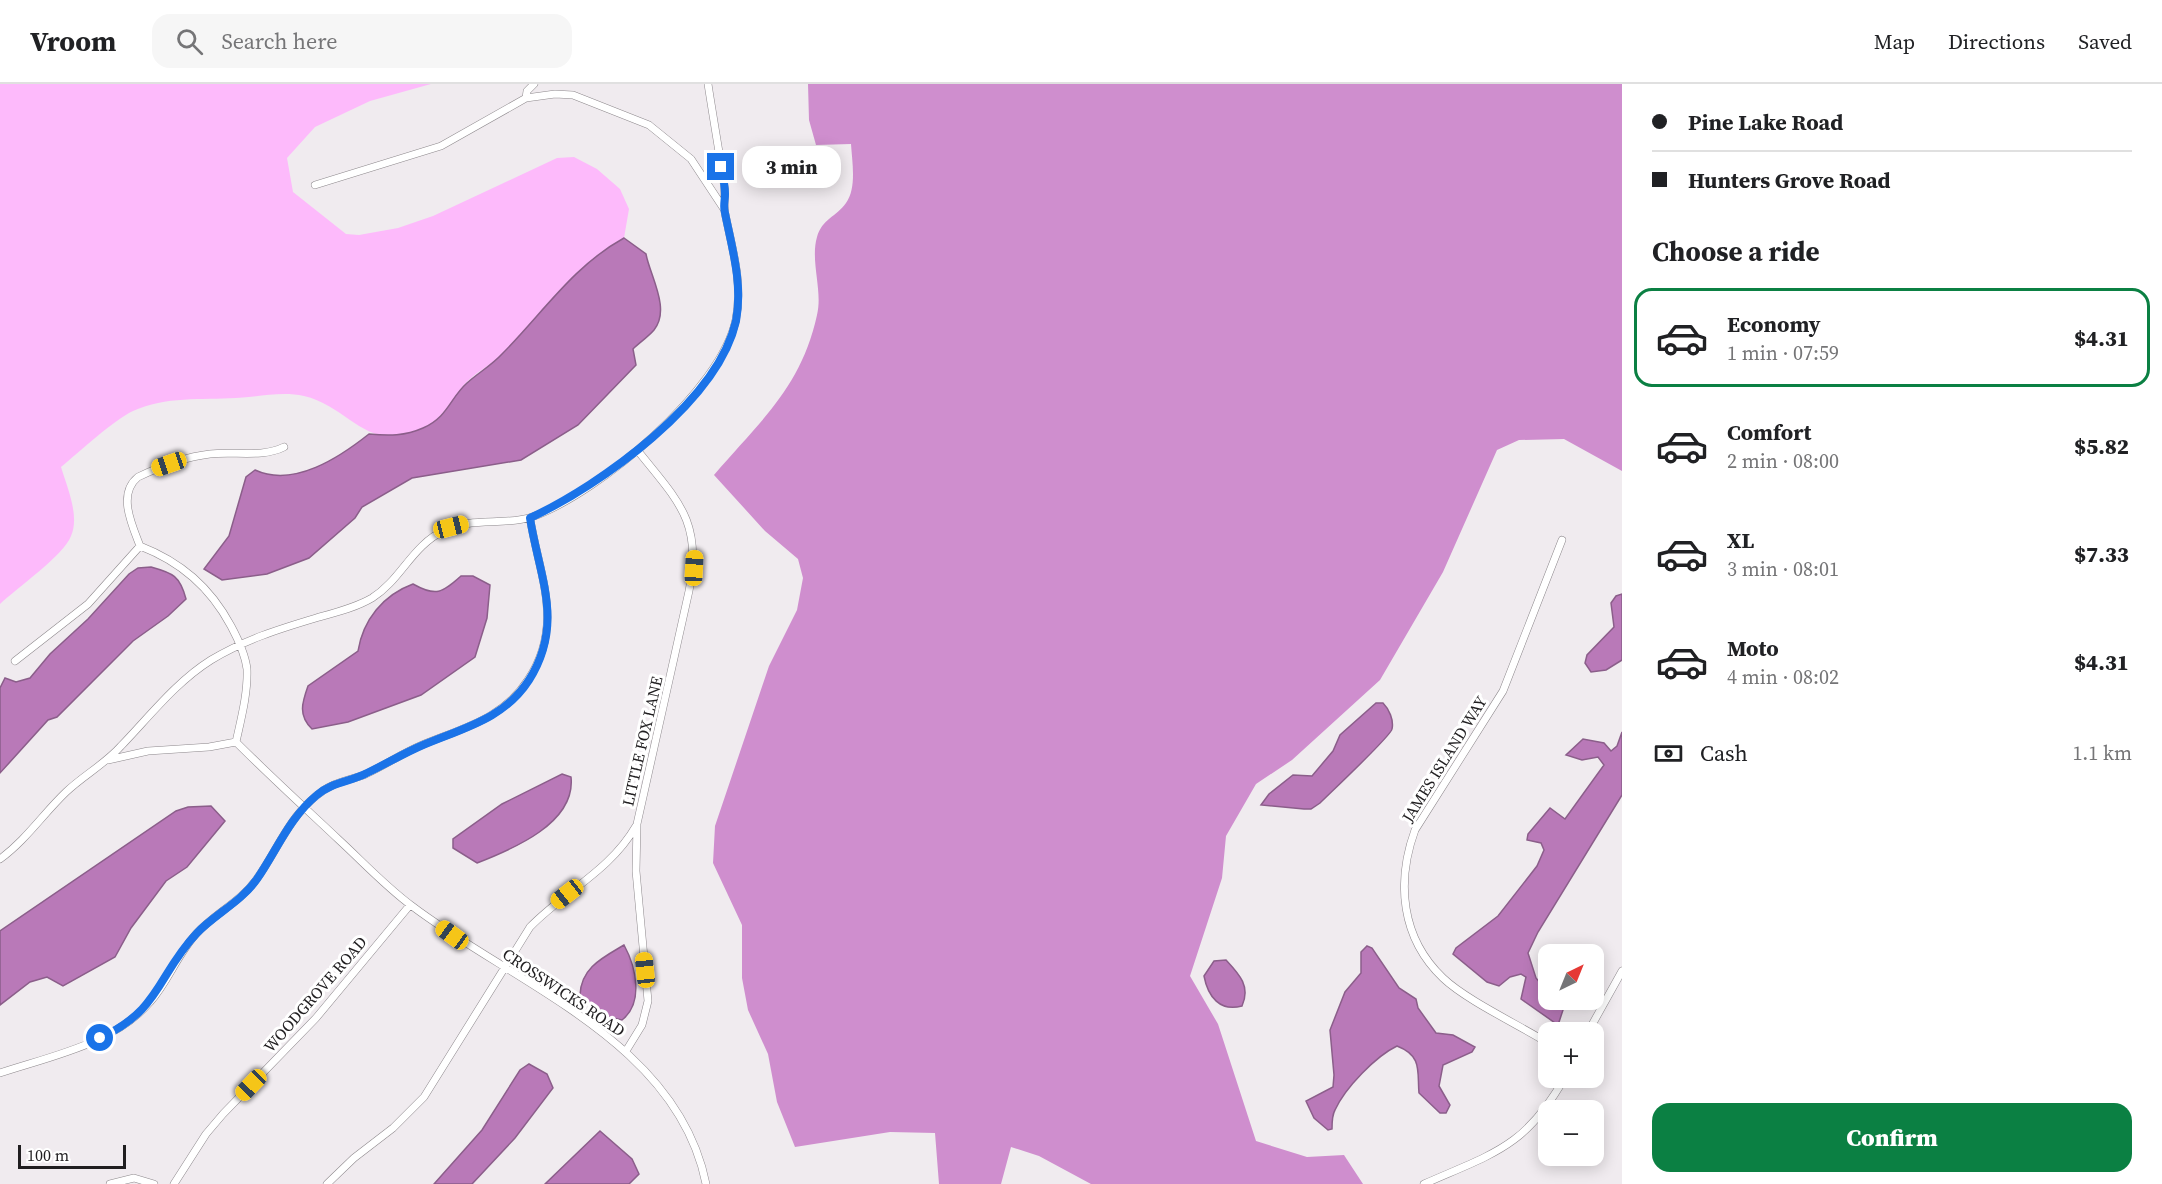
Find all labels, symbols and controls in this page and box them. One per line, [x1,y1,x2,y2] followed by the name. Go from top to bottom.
[152,14,572,68] search box
[30,22,116,60] text: Vroom
[173,25,206,58] icon: search
[221,26,337,56] text: Search here
[1874,27,1915,56] text: Map
[1948,27,2045,56] text: Directions
[2078,27,2132,56] text: Saved
[1688,107,1843,137] text: Pine Lake Road
[742,146,841,188] callout: 3 min
[707,153,734,180] route end
[765,153,818,181] text: 3 min
[1688,165,1891,195] text: Hunters Grove Road
[1652,233,1820,270] text: Choose a ride
[1727,309,1821,339] text: Economy
[1655,311,1709,365] icon: car
[2074,323,2129,353] text: $4.31
[1727,339,1839,367] text: 1 min · 07:59
[1727,417,1811,447] text: Comfort
[1655,419,1709,473] icon: car
[2074,431,2129,461] text: $5.82
[1727,447,1839,475] text: 2 min · 08:00
[149,450,189,478] car
[431,514,471,540] car
[1727,525,1754,555] text: XL
[1655,527,1709,581] icon: car
[2074,539,2129,569] text: $7.33
[684,550,704,586] car
[1727,555,1839,583] text: 3 min · 08:01
[1727,633,1779,663] text: Moto
[1655,635,1709,689] icon: car
[2074,647,2129,677] text: $4.31
[1727,663,1839,691] text: 4 min · 08:02
[616,674,668,808] street label: LITTLE FOX LANE
[1396,692,1492,827] street label: JAMES ISLAND WAY
[1652,737,1685,770] icon: cash
[1700,738,1748,768] text: Cash
[2072,739,2132,767] text: 1.1 km
[547,876,587,912] car
[432,917,472,953] car
[258,931,372,1057] street label: WOODGROVE ROAD
[498,943,630,1041] street label: CROSSWICKS ROAD
[1538,944,1604,1010] north arrow
[1538,944,1604,1166] map controls
[634,951,656,989] car
[1538,1022,1604,1088] button: +
[86,1024,113,1051] route start
[232,1066,270,1104] car
[1538,1100,1604,1166] button: −
[1652,1103,2132,1172] button: Confirm
[18,1142,126,1170] scale bar
[27,1144,69,1166] text: 100 m

